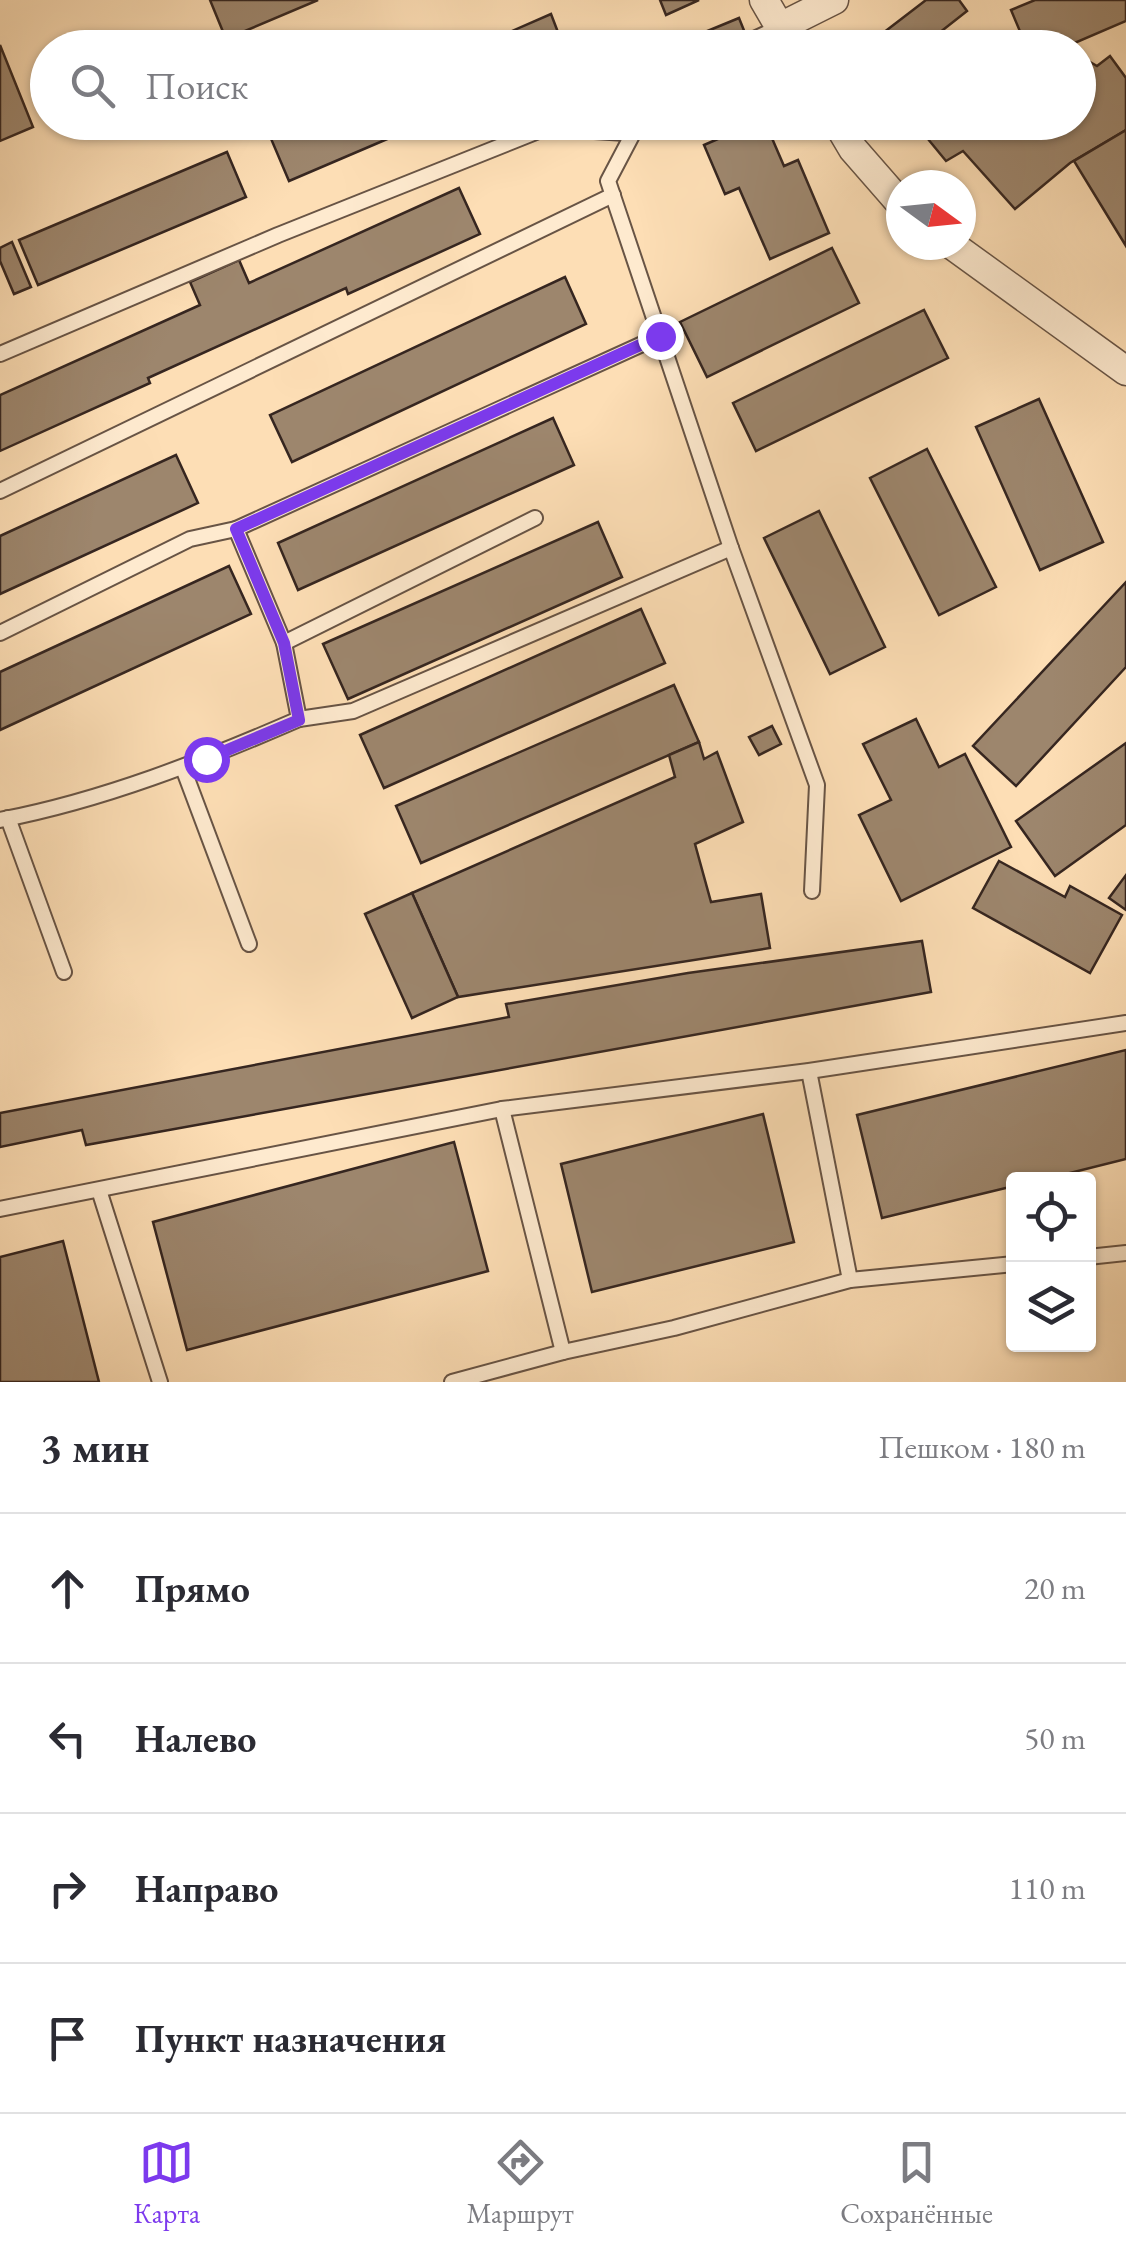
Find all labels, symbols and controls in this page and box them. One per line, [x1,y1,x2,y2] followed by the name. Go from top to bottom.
[30,30,1096,140] search box
[65,58,120,113] icon: search
[145,61,248,110] text: Поиск
[886,170,976,260] north arrow
[638,314,684,360] route end
[184,737,230,783] route start
[1006,1172,1096,1352] map controls
[1006,1172,1096,1262] button: locate
[1006,1262,1096,1352] button: layers
[40,1420,149,1475] text: 3 мин
[878,1426,1086,1468] text: Пешком · 180 m
[40,1561,95,1616] icon: ahead
[135,1564,250,1613] text: Прямо
[1024,1567,1086,1609] text: 20 m
[40,1711,95,1766] icon: left
[135,1714,256,1763] text: Налево
[1024,1717,1086,1759] text: 50 m
[40,1861,95,1916] icon: right
[135,1864,278,1913] text: Направо
[1009,1867,1086,1909] text: 110 m
[40,2011,95,2066] icon: arrive
[135,2014,446,2063] text: Пункт назначения
[133,2135,200,2231] tab: Карта
[466,2135,574,2231] tab: Маршрут
[840,2135,993,2231] tab: Сохранённые

